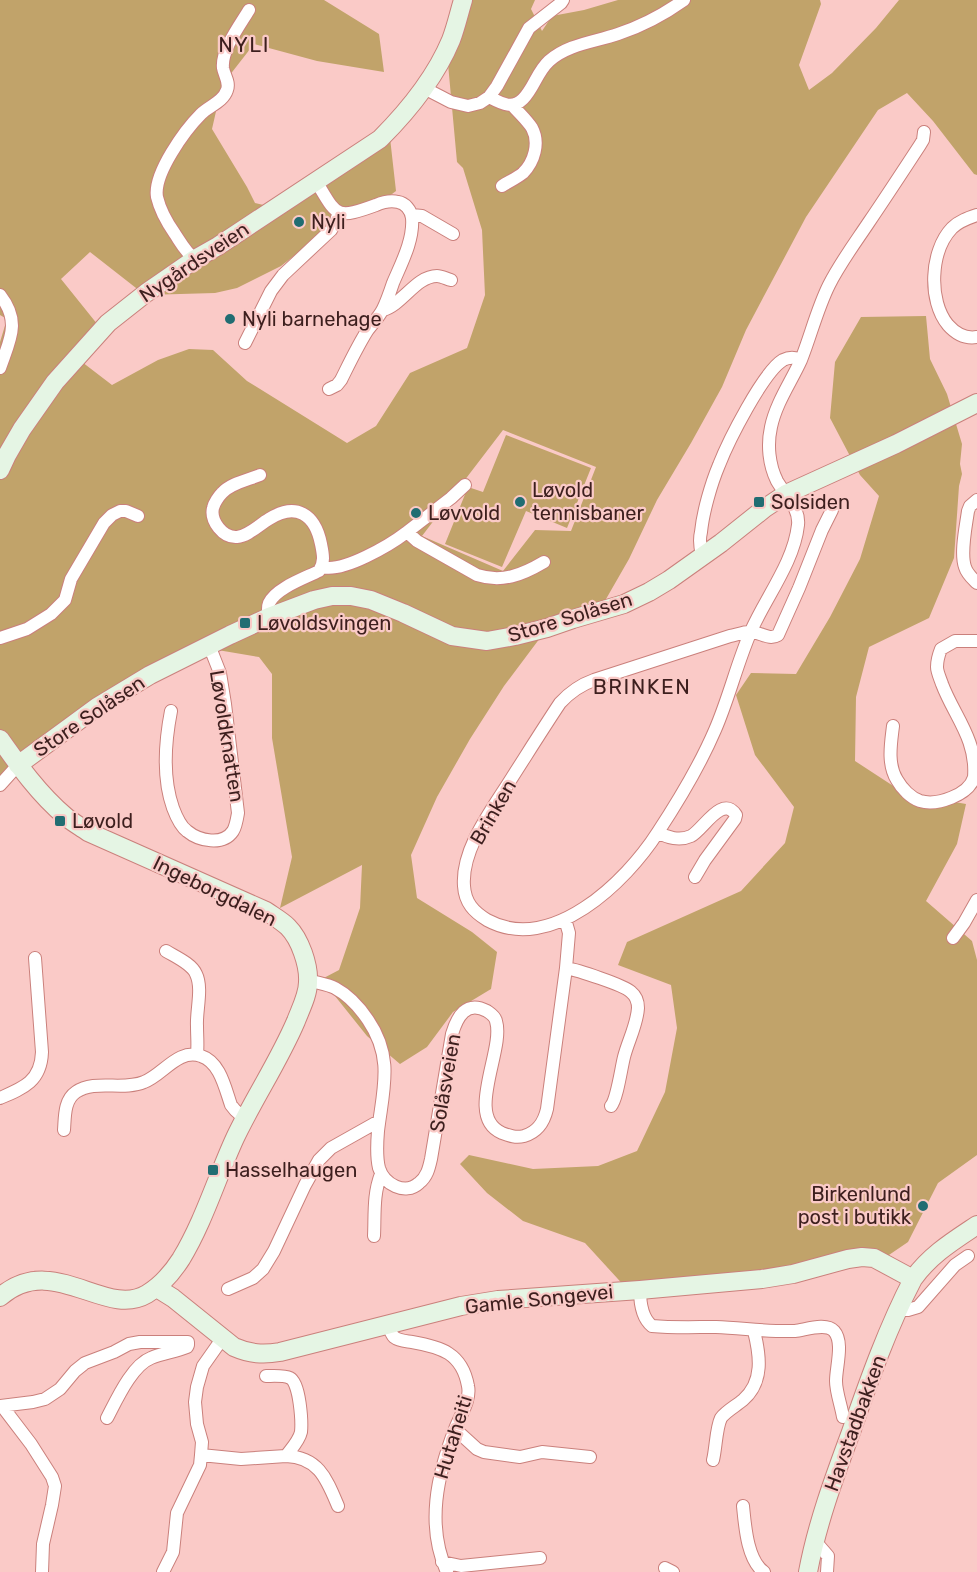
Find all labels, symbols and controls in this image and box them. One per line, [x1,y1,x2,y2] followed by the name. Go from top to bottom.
[218,32,270,57] district label: NYLI
[311,210,346,234] place label: Nyli
[292,215,306,229] marker: Nyli
[135,217,253,307] street label: Nygårdsveien
[242,307,382,331] place label: Nyli barnehage
[223,312,237,326] marker: Nyli barnehage
[532,478,645,525] place label: Løvold tennisbaner
[771,490,850,514] place label: Solsiden
[513,495,527,509] marker: Løvold tennisbaner
[752,495,766,509] marker: Solsiden
[428,501,500,525] place label: Løvvold
[409,506,423,520] marker: Løvvold
[505,587,635,647] street label: Store Solåsen
[257,611,391,635] place label: Løvoldsvingen
[238,616,252,630] marker: Løvoldsvingen
[205,668,249,804] street label: Løvoldknatten
[29,670,149,762] street label: Store Solåsen
[593,674,691,699] district label: BRINKEN
[465,775,521,849] street label: Brinken
[72,809,133,833] place label: Løvold
[53,814,67,828] marker: Løvold
[149,851,281,931] street label: Ingeborgdalen
[425,1032,465,1134] street label: Solåsveien
[225,1158,357,1182] place label: Hasselhaugen
[206,1163,220,1177] marker: Hasselhaugen
[798,1182,912,1229] place label: Birkenlund post i butikk
[916,1199,930,1213] marker: Birkenlund post i butikk
[464,1279,614,1319] street label: Gamle Songevei
[819,1352,891,1494] street label: Havstadbakken
[429,1392,477,1482] street label: Hutaheiti

